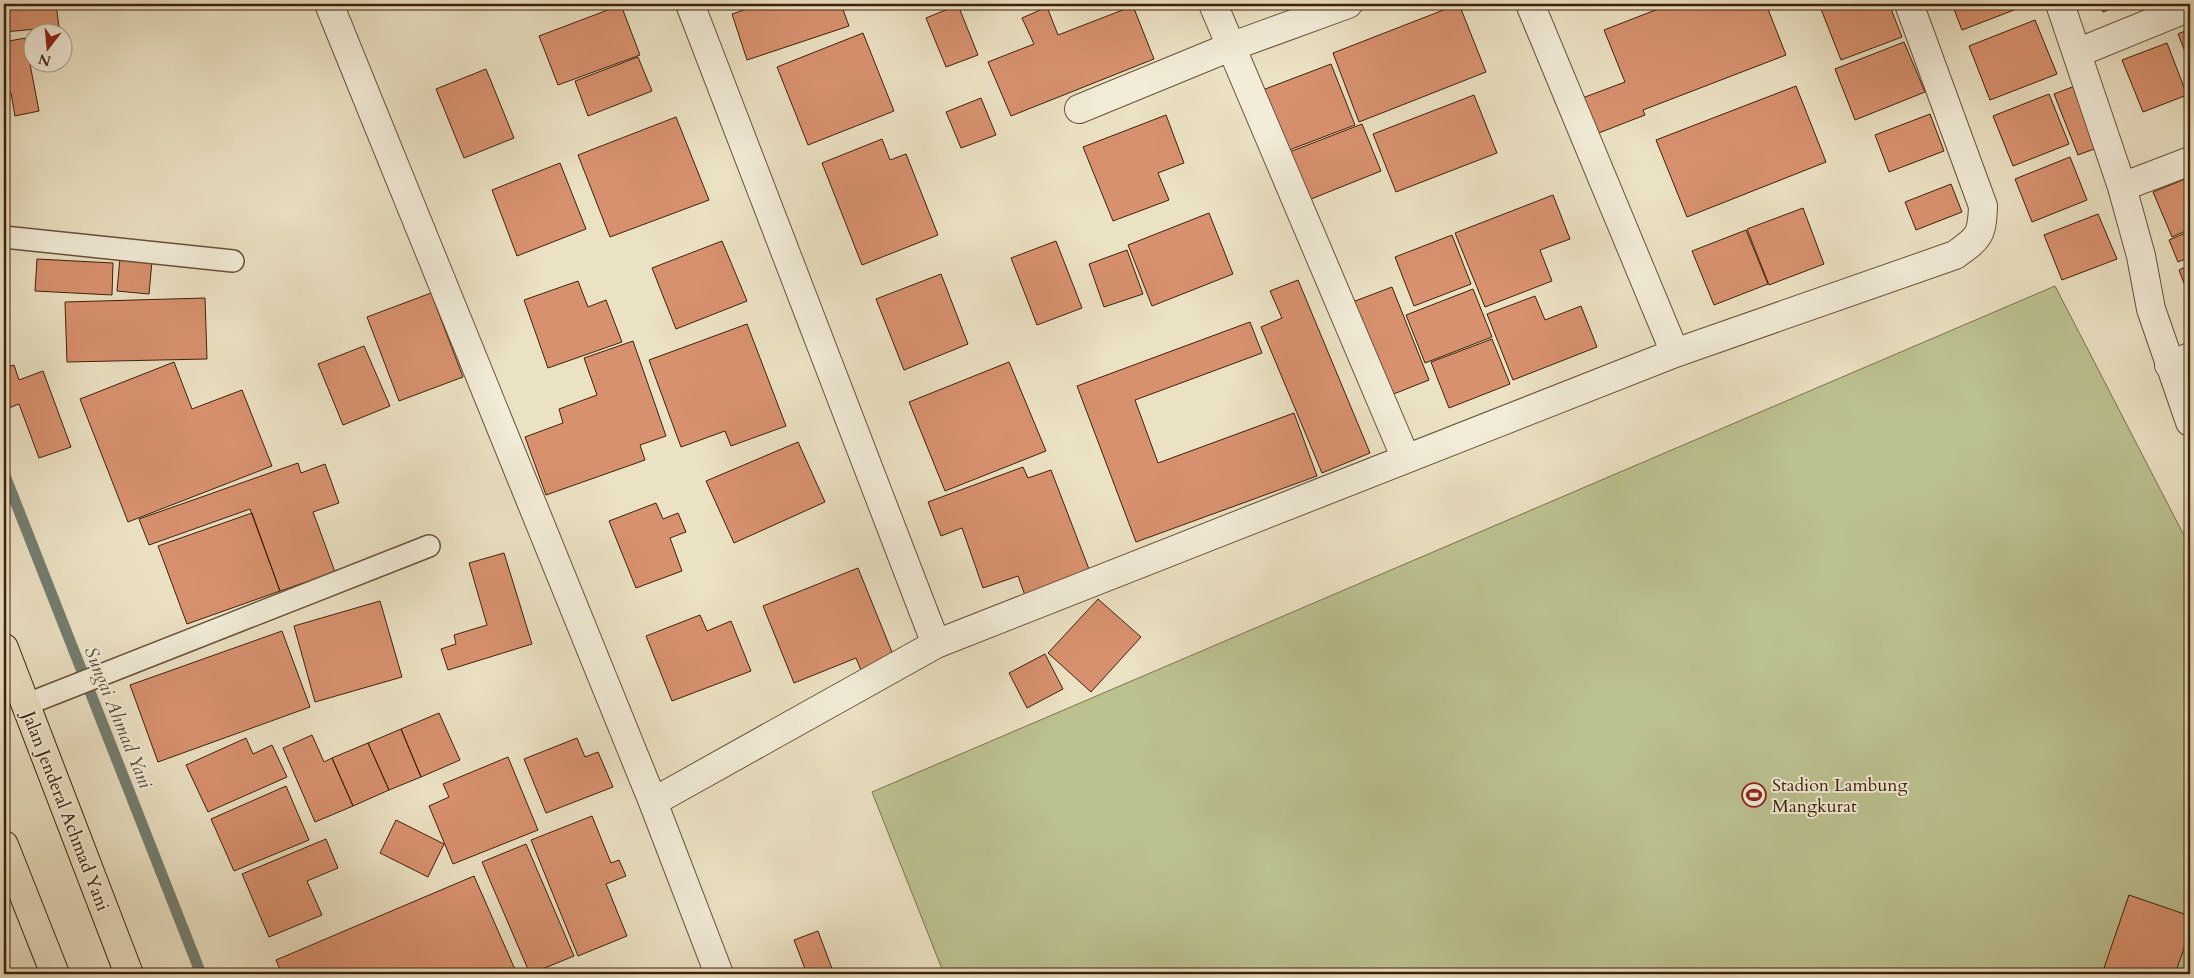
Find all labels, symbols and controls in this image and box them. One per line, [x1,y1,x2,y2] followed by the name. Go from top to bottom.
[22,22,72,72] north arrow
[36,49,53,71] text: N
[78,643,159,793] water label: Sungai Ahmad Yani
[15,705,115,915] street label: Jalan Jenderal Achmad Yani
[1772,773,1909,819] place label: Stadion Lambung Mangkurat
[1741,782,1767,808] sports icon: Stadion Lambung Mangkurat

